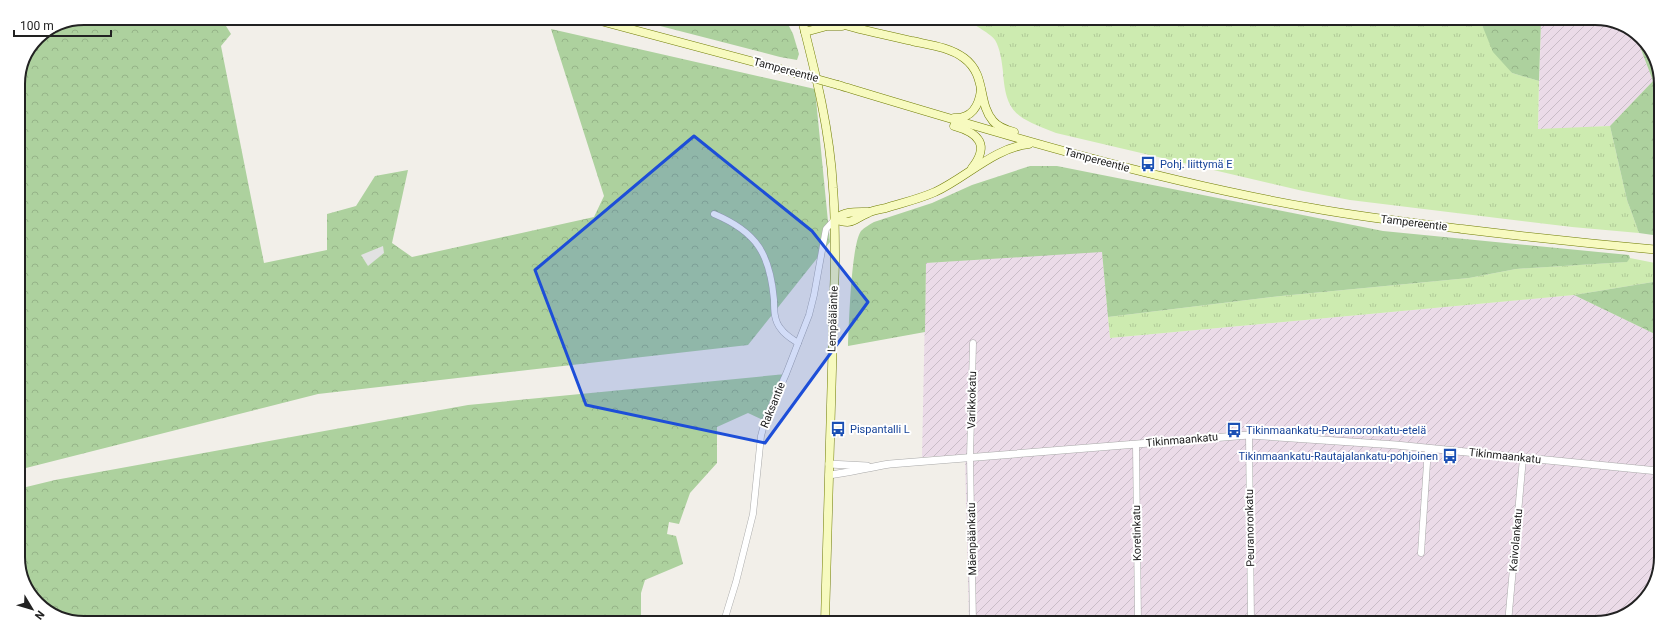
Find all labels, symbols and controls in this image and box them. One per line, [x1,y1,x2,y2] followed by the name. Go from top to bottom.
[14,12,111,38] scale bar
[20,19,54,33] text: 100 m
[752,55,820,85] street label: Tampereentie
[1063,145,1131,175] street label: Tampereentie
[1139,155,1157,173] bus stop icon: Pohj. liittymä E
[1160,158,1233,171] place label: Pohj. liittymä E
[1380,212,1448,234] street label: Tampereentie
[825,285,841,352] street label: Lempääläntie
[965,371,979,429] street label: Varikkokatu
[758,380,788,430] street label: Raksantie
[829,420,847,438] bus stop icon: Pispantalli L
[1225,421,1243,439] bus stop icon: Tikinmaankatu-Peuranoronkatu-etelä
[850,423,910,436] place label: Pispantalli L
[1246,424,1426,437] place label: Tikinmaankatu-Peuranoronkatu-etelä
[1145,430,1219,450] street label: Tikinmaankatu
[1468,446,1542,466] street label: Tikinmaankatu
[1441,447,1459,465] bus stop icon: Tikinmaankatu-Rautajalankatu-pohjoinen
[1238,450,1438,463] place label: Tikinmaankatu-Rautajalankatu-pohjoinen
[1243,489,1257,567] street label: Peuranoronkatu
[965,502,979,576] street label: Mäenpäänkatu
[1130,505,1144,561] street label: Koretinkatu
[1507,508,1525,572] street label: Kaivolankatu
[12,589,52,629] north arrow
[32,608,47,622] text: N

